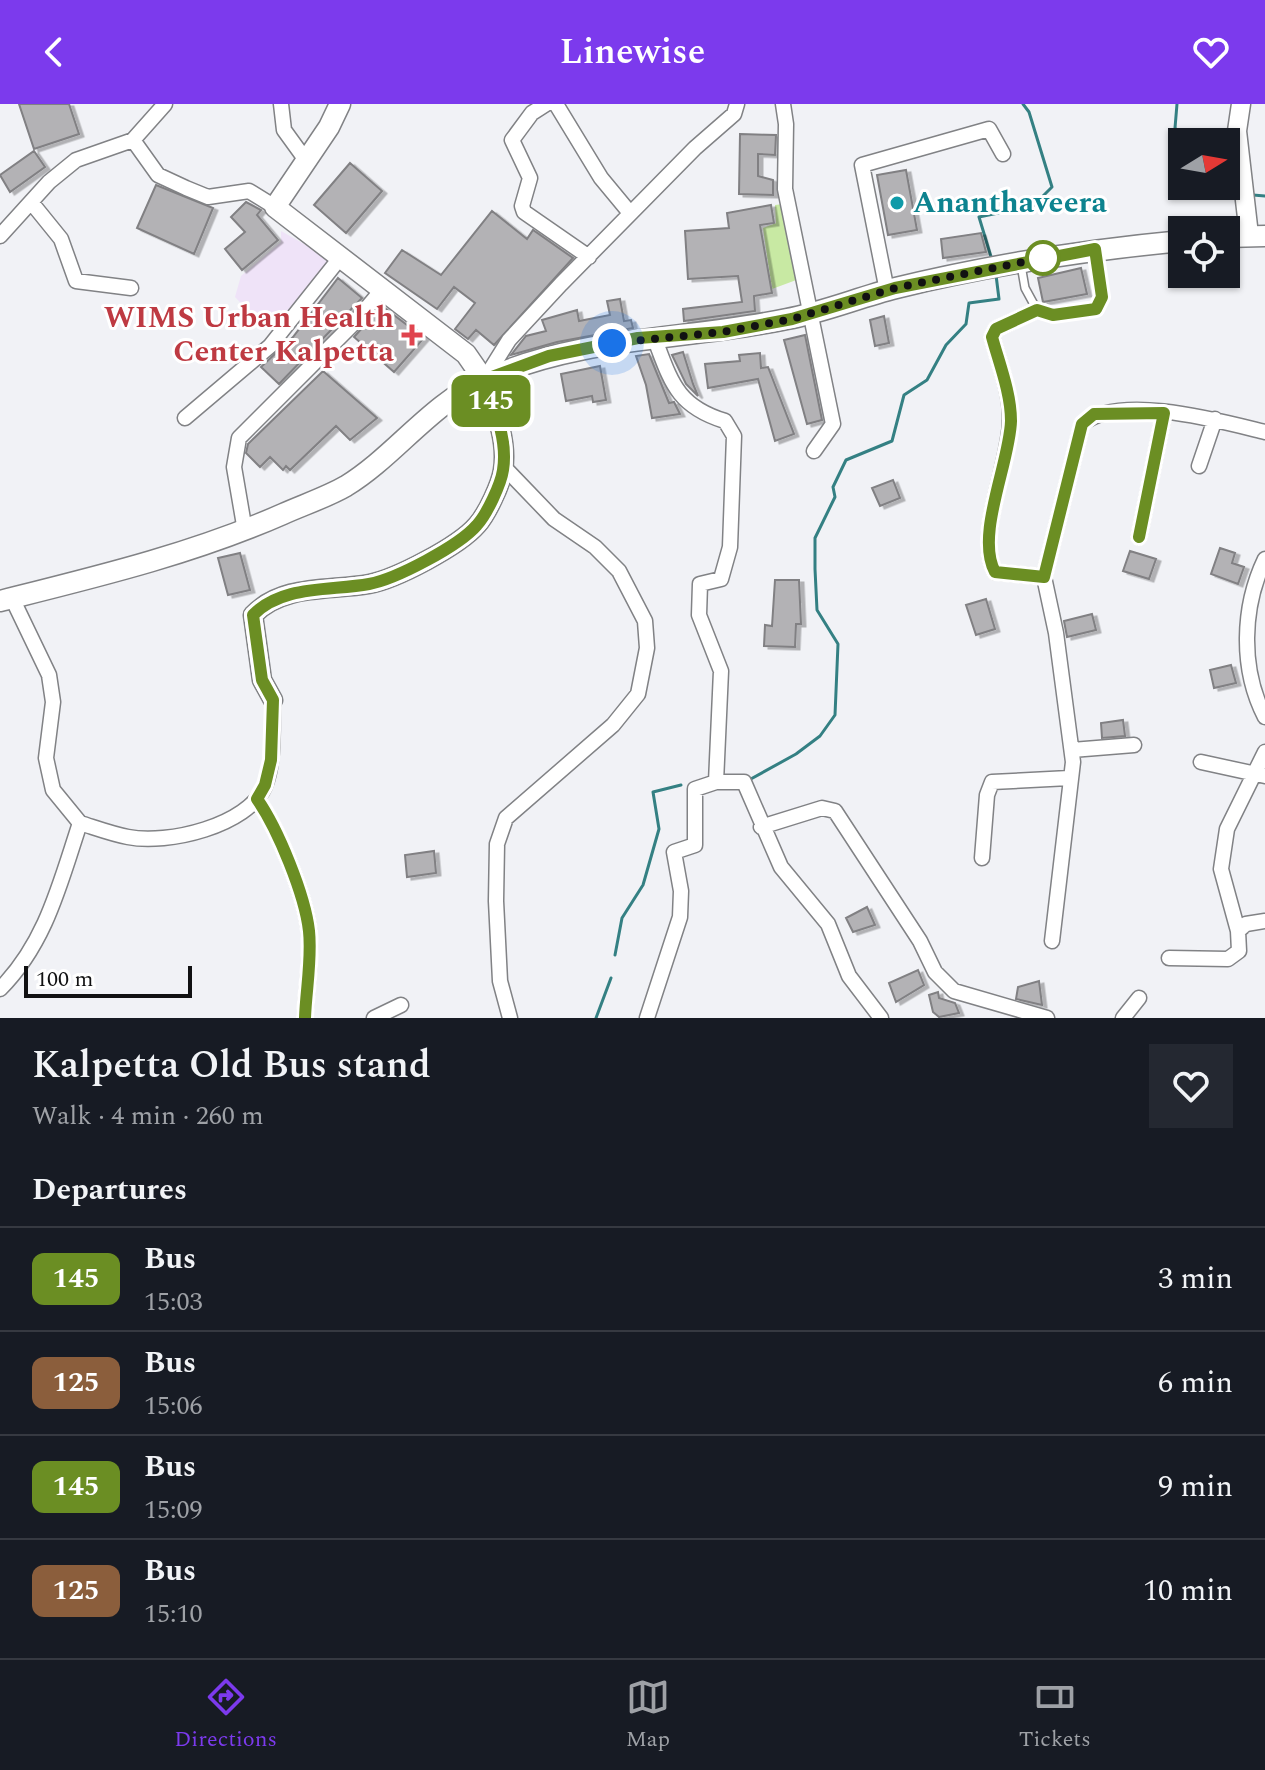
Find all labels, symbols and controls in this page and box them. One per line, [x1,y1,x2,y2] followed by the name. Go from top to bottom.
[560,25,705,80] text: Linewise
[32,30,76,74] icon: back
[1189,30,1233,74] icon: heart
[1168,128,1240,200] north arrow
[1168,128,1240,288] map controls
[913,180,1107,226] place label: Ananthaveera
[888,194,906,212] marker: Ananthaveera
[1168,216,1240,288] button: locate
[1026,241,1060,275] unlabelled marker
[104,295,395,375] place label: WIMS Urban Health Center Kalpetta
[592,323,632,363] your location
[401,324,423,346] marker: WIMS Urban Health Center Kalpetta
[445,375,537,427] line badge: 145
[467,379,515,422] text: 145
[24,962,192,998] scale bar
[36,963,93,996] text: 100 m
[32,1037,431,1095] text: Kalpetta Old Bus stand
[1149,1044,1233,1128] button: heart
[32,1096,264,1136] text: Walk · 4 min · 260 m
[32,1167,187,1213] text: Departures
[144,1236,196,1282] text: Bus
[1158,1256,1233,1302] text: 3 min
[52,1257,100,1300] text: 145
[144,1282,203,1322] text: 15:03
[144,1340,196,1386] text: Bus
[1158,1360,1233,1406] text: 6 min
[52,1361,100,1404] text: 125
[144,1386,203,1426] text: 15:06
[144,1444,196,1490] text: Bus
[1158,1464,1233,1510] text: 9 min
[52,1465,100,1508] text: 145
[144,1490,203,1530] text: 15:09
[144,1548,196,1594] text: Bus
[1143,1568,1233,1614] text: 10 min
[52,1569,100,1612] text: 125
[144,1594,203,1634] text: 15:10
[174,1675,277,1756] tab: Directions
[626,1675,670,1756] tab: Map
[1019,1675,1091,1756] tab: Tickets

